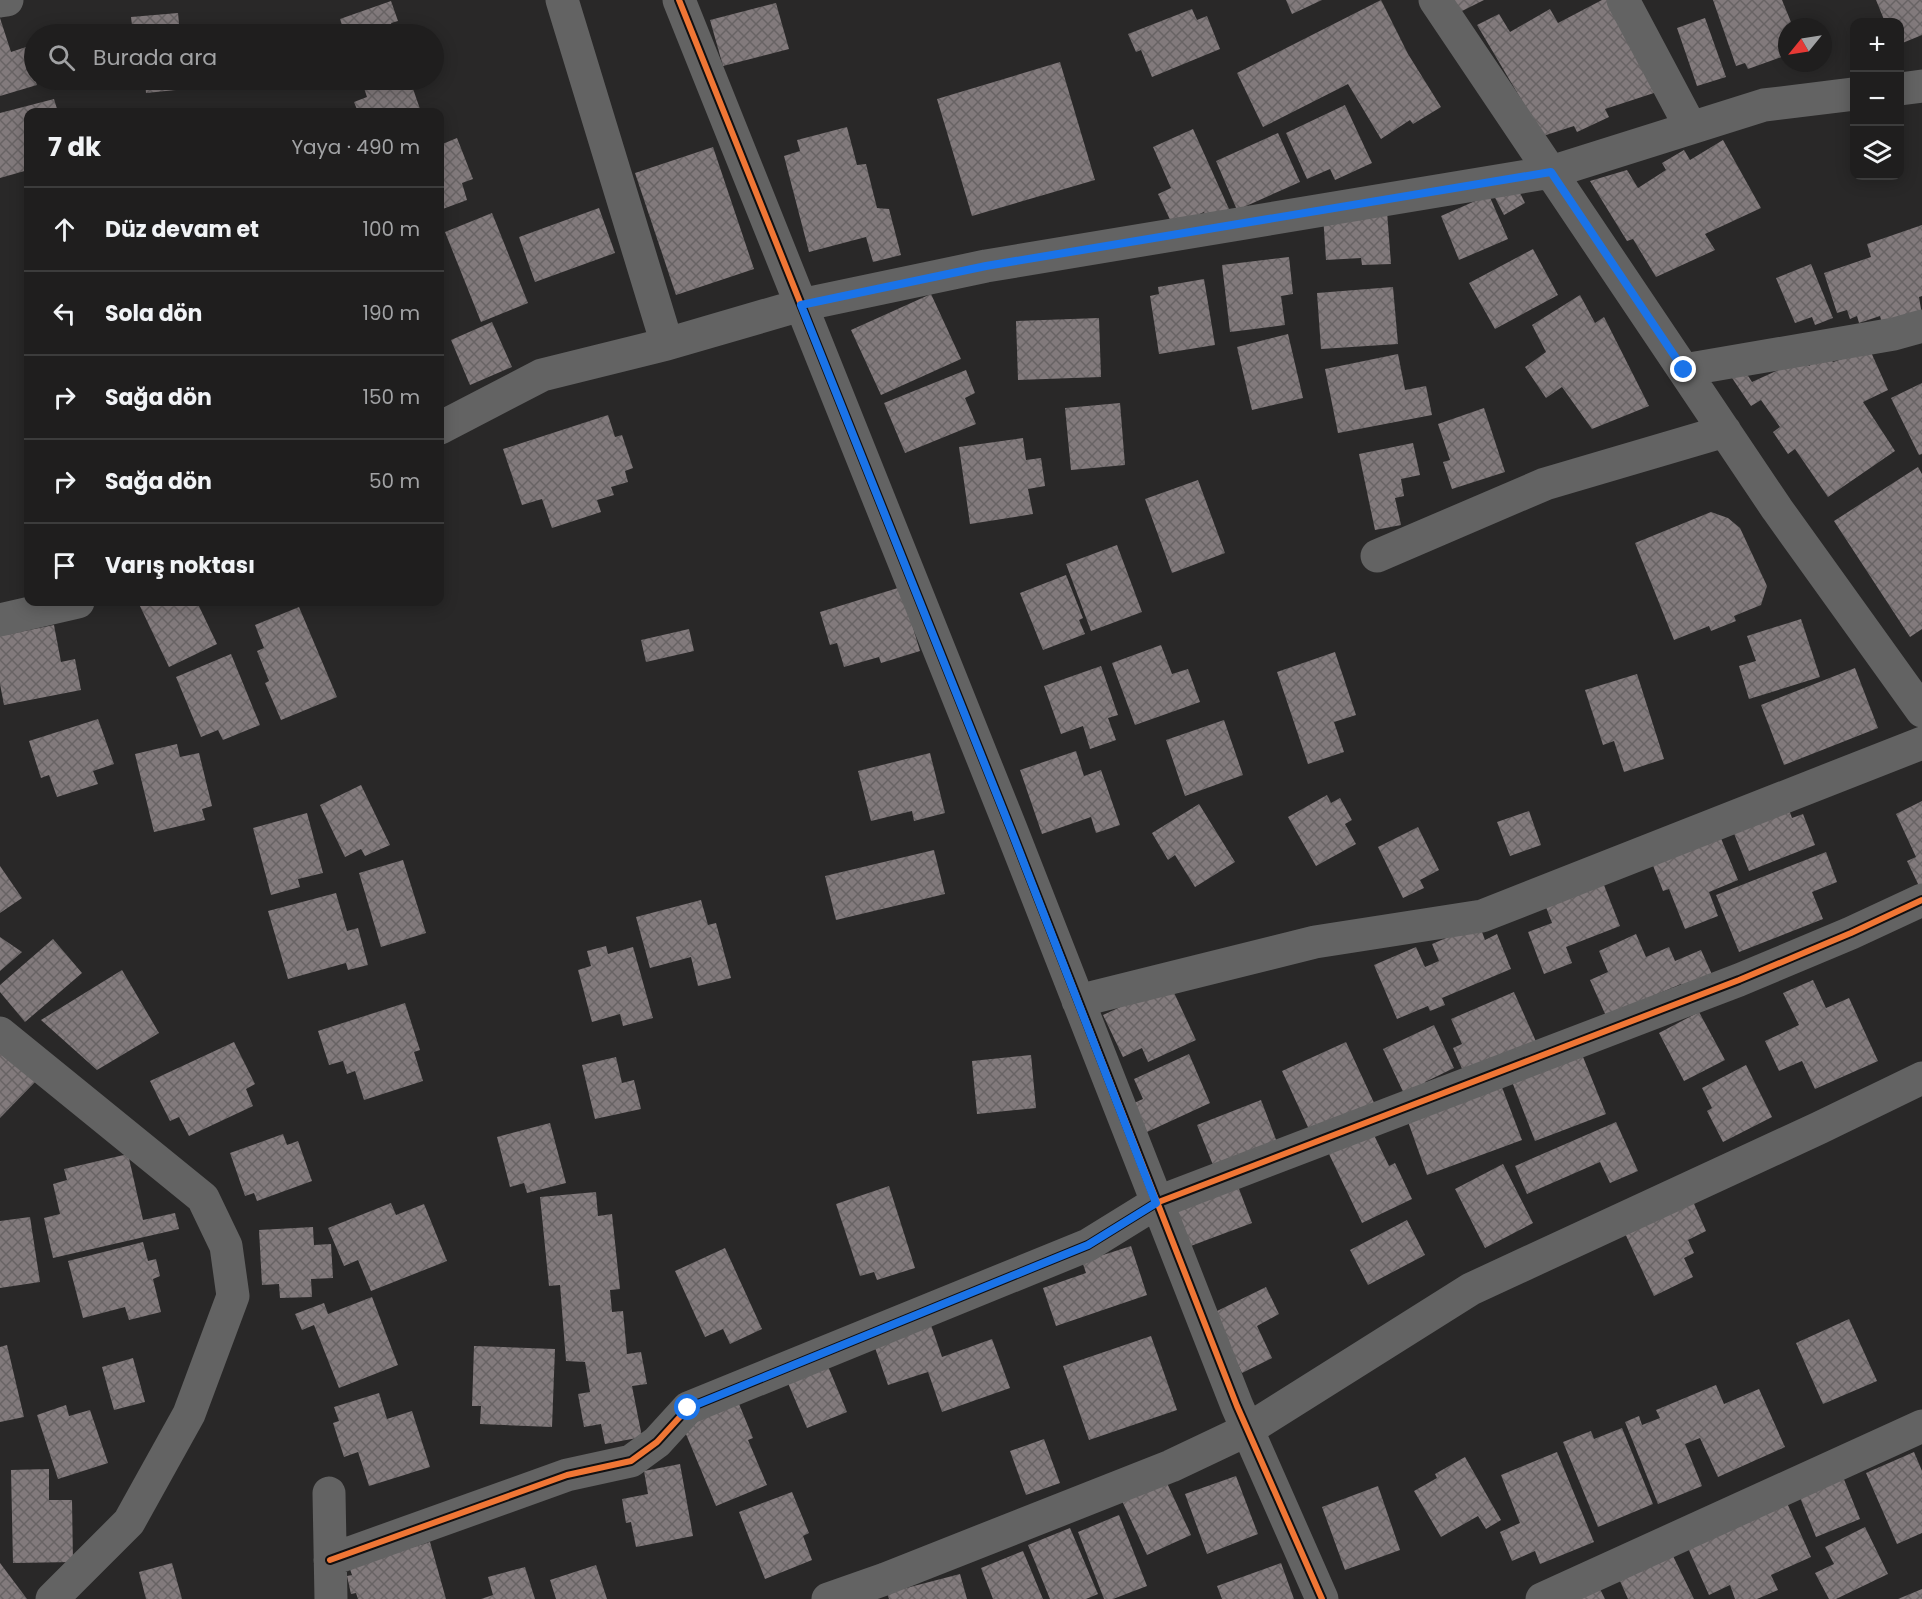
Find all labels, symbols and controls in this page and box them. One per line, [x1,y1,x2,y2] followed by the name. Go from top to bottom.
[1778,18,1832,72] north arrow
[1850,18,1904,180] map controls
[1850,18,1904,72] button: +
[24,24,444,90] search box
[45,41,78,74] icon: search
[93,42,217,73] text: Burada ara
[1850,72,1904,126] button: −
[1850,126,1904,180] button: layers
[48,129,101,165] text: 7 dk
[291,133,420,161] text: Yaya · 490 m
[48,213,81,246] icon: ahead
[105,214,259,245] text: Düz devam et
[363,215,420,243] text: 100 m
[48,297,81,330] icon: left
[105,298,202,329] text: Sola dön
[363,299,420,327] text: 190 m
[1670,356,1696,382] route end
[48,381,81,414] icon: right
[105,382,212,413] text: Sağa dön
[363,383,420,411] text: 150 m
[48,465,81,498] icon: right
[105,466,212,497] text: Sağa dön
[369,467,420,495] text: 50 m
[48,549,81,582] icon: arrive
[105,550,255,581] text: Varış noktası
[674,1394,700,1420] route start

